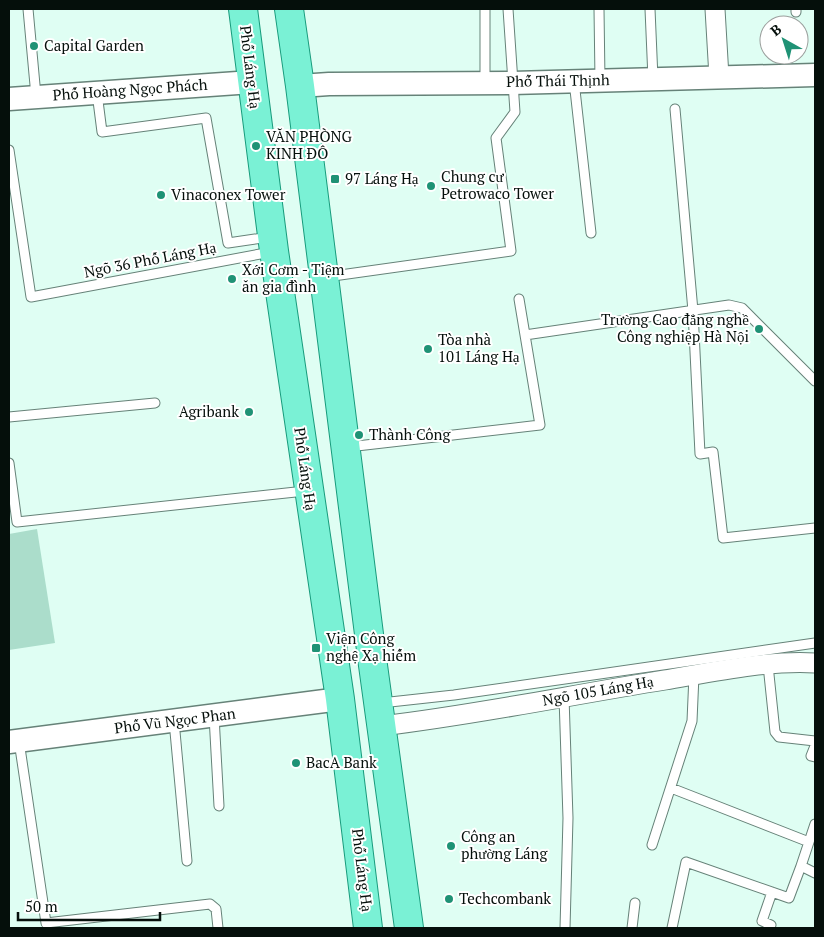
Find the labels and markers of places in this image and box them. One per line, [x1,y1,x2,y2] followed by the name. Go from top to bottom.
[44,35,144,55] place label: Capital Garden
[28,40,40,52] marker: Capital Garden
[266,126,353,163] place label: VĂN PHÒNG KINH ĐÔ
[250,140,262,152] marker: VĂN PHÒNG KINH ĐÔ
[441,166,554,203] place label: Chung cư Petrowaco Tower
[345,168,419,188] place label: 97 Láng Hạ
[329,173,341,185] marker: 97 Láng Hạ
[425,180,437,192] marker: Chung cư Petrowaco Tower
[171,184,286,204] place label: Vinaconex Tower
[155,189,167,201] marker: Vinaconex Tower
[242,259,345,296] place label: Xới Cơm - Tiệm ăn gia đình
[226,273,238,285] marker: Xới Cơm - Tiệm ăn gia đình
[601,309,749,346] place label: Trường Cao đẳng nghề Công nghiệp Hà Nội
[753,323,765,335] marker: Trường Cao đẳng nghề Công nghiệp Hà Nội
[438,329,520,366] place label: Tòa nhà 101 Láng Hạ
[422,343,434,355] marker: Tòa nhà 101 Láng Hạ
[179,401,239,421] place label: Agribank
[243,406,255,418] marker: Agribank
[369,424,452,444] place label: Thành Công
[353,429,365,441] marker: Thành Công
[326,628,416,665] place label: Viện Công nghệ Xạ hiếm
[310,642,322,654] marker: Viện Công nghệ Xạ hiếm
[306,752,377,772] place label: BacA Bank
[290,757,302,769] marker: BacA Bank
[461,826,549,863] place label: Công an phường Láng
[445,840,457,852] marker: Công an phường Láng
[459,888,551,908] place label: Techcombank
[443,893,455,905] marker: Techcombank

